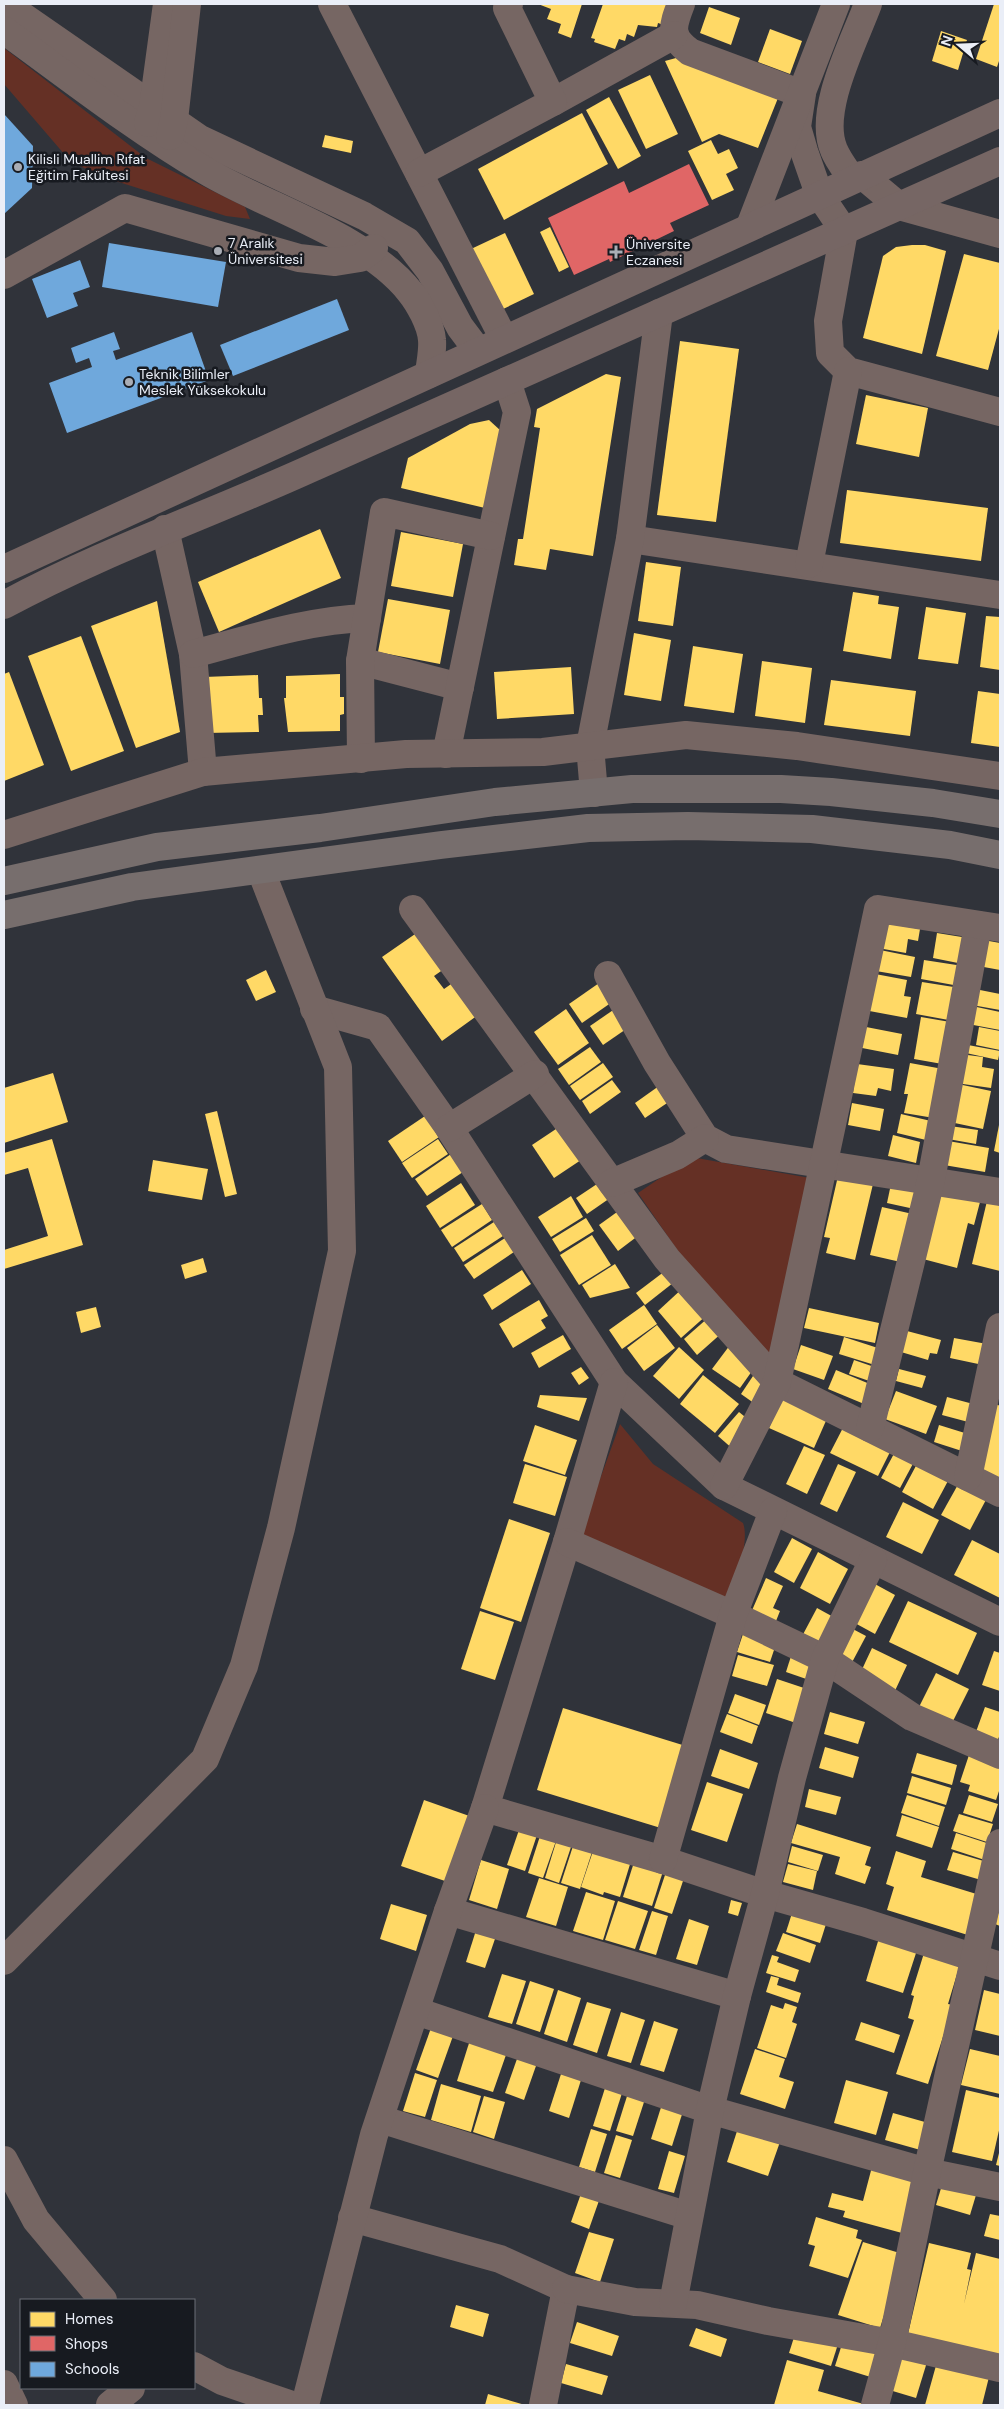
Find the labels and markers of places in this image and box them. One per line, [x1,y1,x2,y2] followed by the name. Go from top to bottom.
[28,150,145,184] place label: Kilisli Muallim Rıfat Eğitim Fakültesi
[12,161,24,173] marker: Kilisli Muallim Rıfat Eğitim Fakültesi
[228,234,303,268] place label: 7 Aralık Üniversitesi
[626,235,690,269] place label: Üniversite Eczanesi
[212,245,224,257] marker: 7 Aralık Üniversitesi
[610,246,622,258] marker: Üniversite Eczanesi
[139,365,266,399] place label: Teknik Bilimler Meslek Yüksekokulu
[123,376,135,388] marker: Teknik Bilimler Meslek Yüksekokulu

